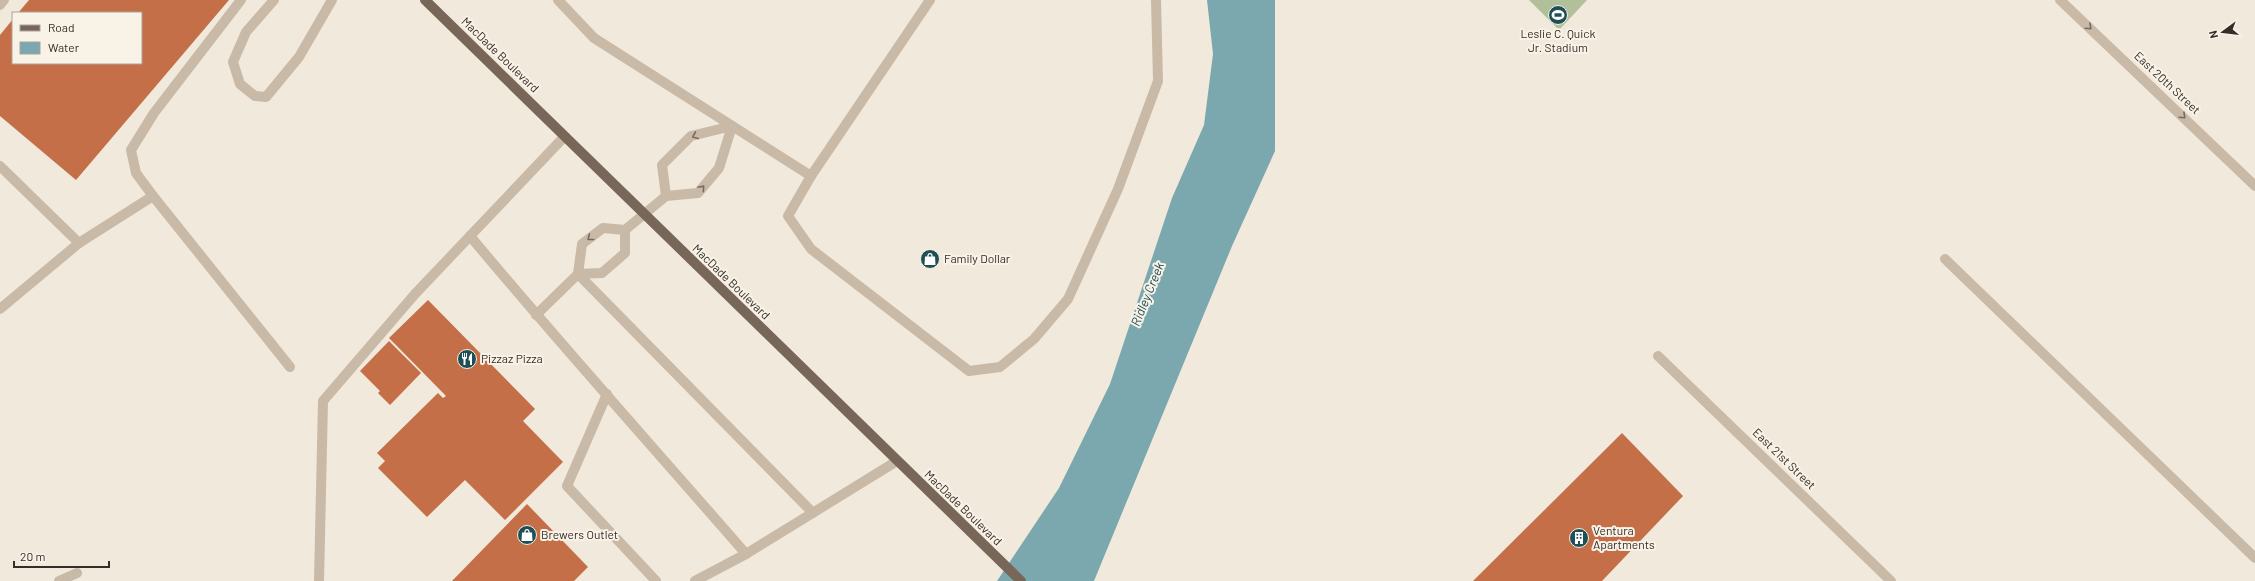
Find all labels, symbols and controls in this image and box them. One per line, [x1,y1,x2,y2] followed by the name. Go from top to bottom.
[1547,4,1569,26] sports icon: Leslie C. Quick Jr. Stadium
[12,12,142,64] legend
[2203,12,2243,52] north arrow
[459,14,542,95] street label: MacDade Boulevard
[48,20,75,34] text: Road
[2084,22,2091,29] one-way arrow
[1520,26,1596,54] place label: Leslie C. Quick Jr. Stadium
[2206,29,2220,40] text: N
[48,40,80,54] text: Water
[2132,48,2204,116] street label: East 20th Street
[2178,111,2186,119] one-way arrow
[691,132,698,140] one-way arrow
[698,185,705,193] one-way arrow
[587,234,594,241] one-way arrow
[690,241,773,322] street label: MacDade Boulevard
[919,248,941,270] shop icon: Family Dollar
[944,251,1011,265] place label: Family Dollar
[1127,259,1167,328] water label: Ridley Creek
[456,348,478,370] restaurant icon: Pizzaz Pizza
[481,351,543,365] place label: Pizzaz Pizza
[1750,425,1819,492] street label: East 21st Street
[922,467,1005,548] street label: MacDade Boulevard
[1593,523,1655,551] place label: Ventura Apartments
[516,524,538,546] shop icon: Brewers Outlet
[541,527,618,541] place label: Brewers Outlet
[1568,527,1590,549] building icon: Ventura Apartments
[14,543,109,569] scale bar
[20,549,46,563] text: 20 m

